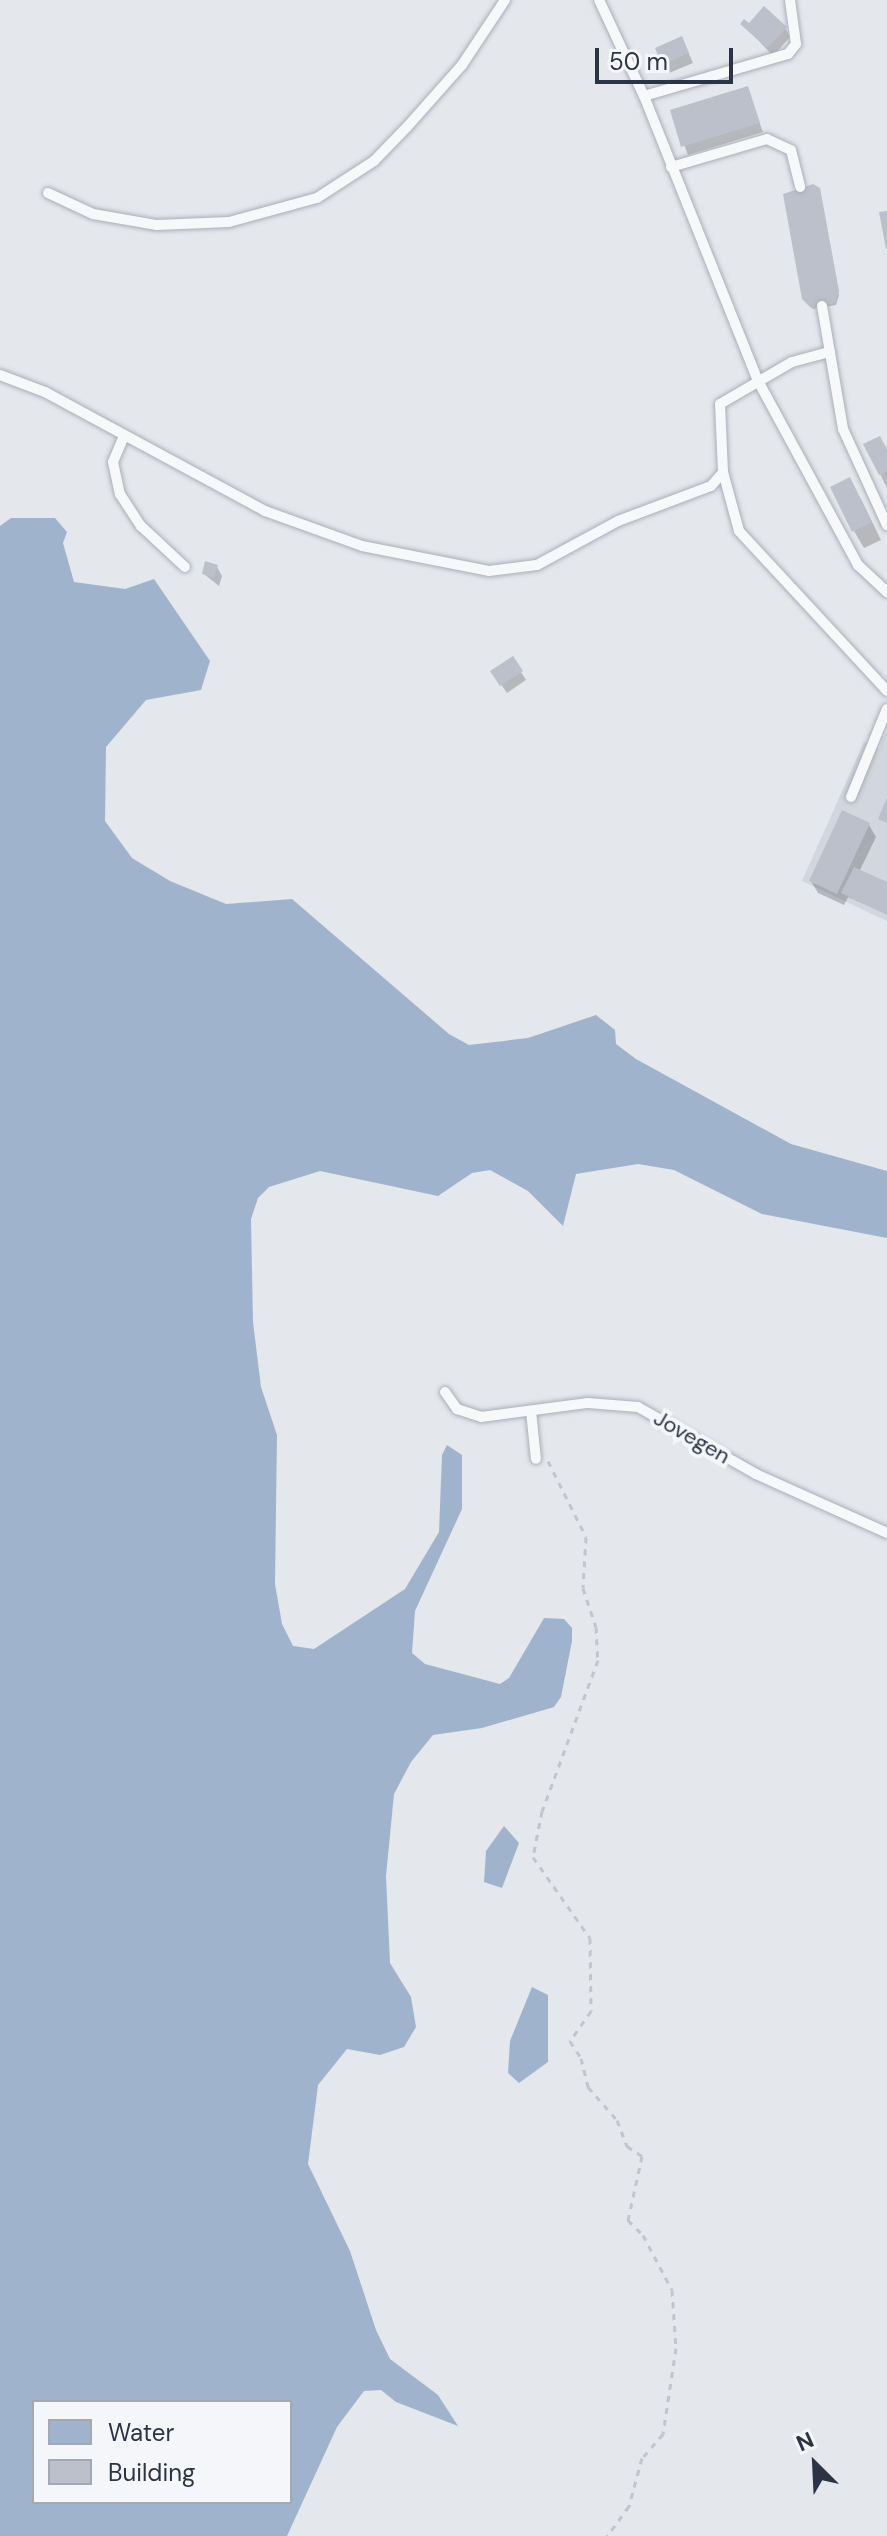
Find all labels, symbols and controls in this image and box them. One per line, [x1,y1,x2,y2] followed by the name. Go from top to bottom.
[599,32,737,82] scale bar
[609,46,668,77] text: 50 m
[649,1405,735,1469] street label: Jovegen
[32,2400,292,2504] legend
[108,2417,174,2448] text: Water
[775,2424,855,2504] north arrow
[792,2425,818,2458] text: N
[108,2457,195,2488] text: Building

